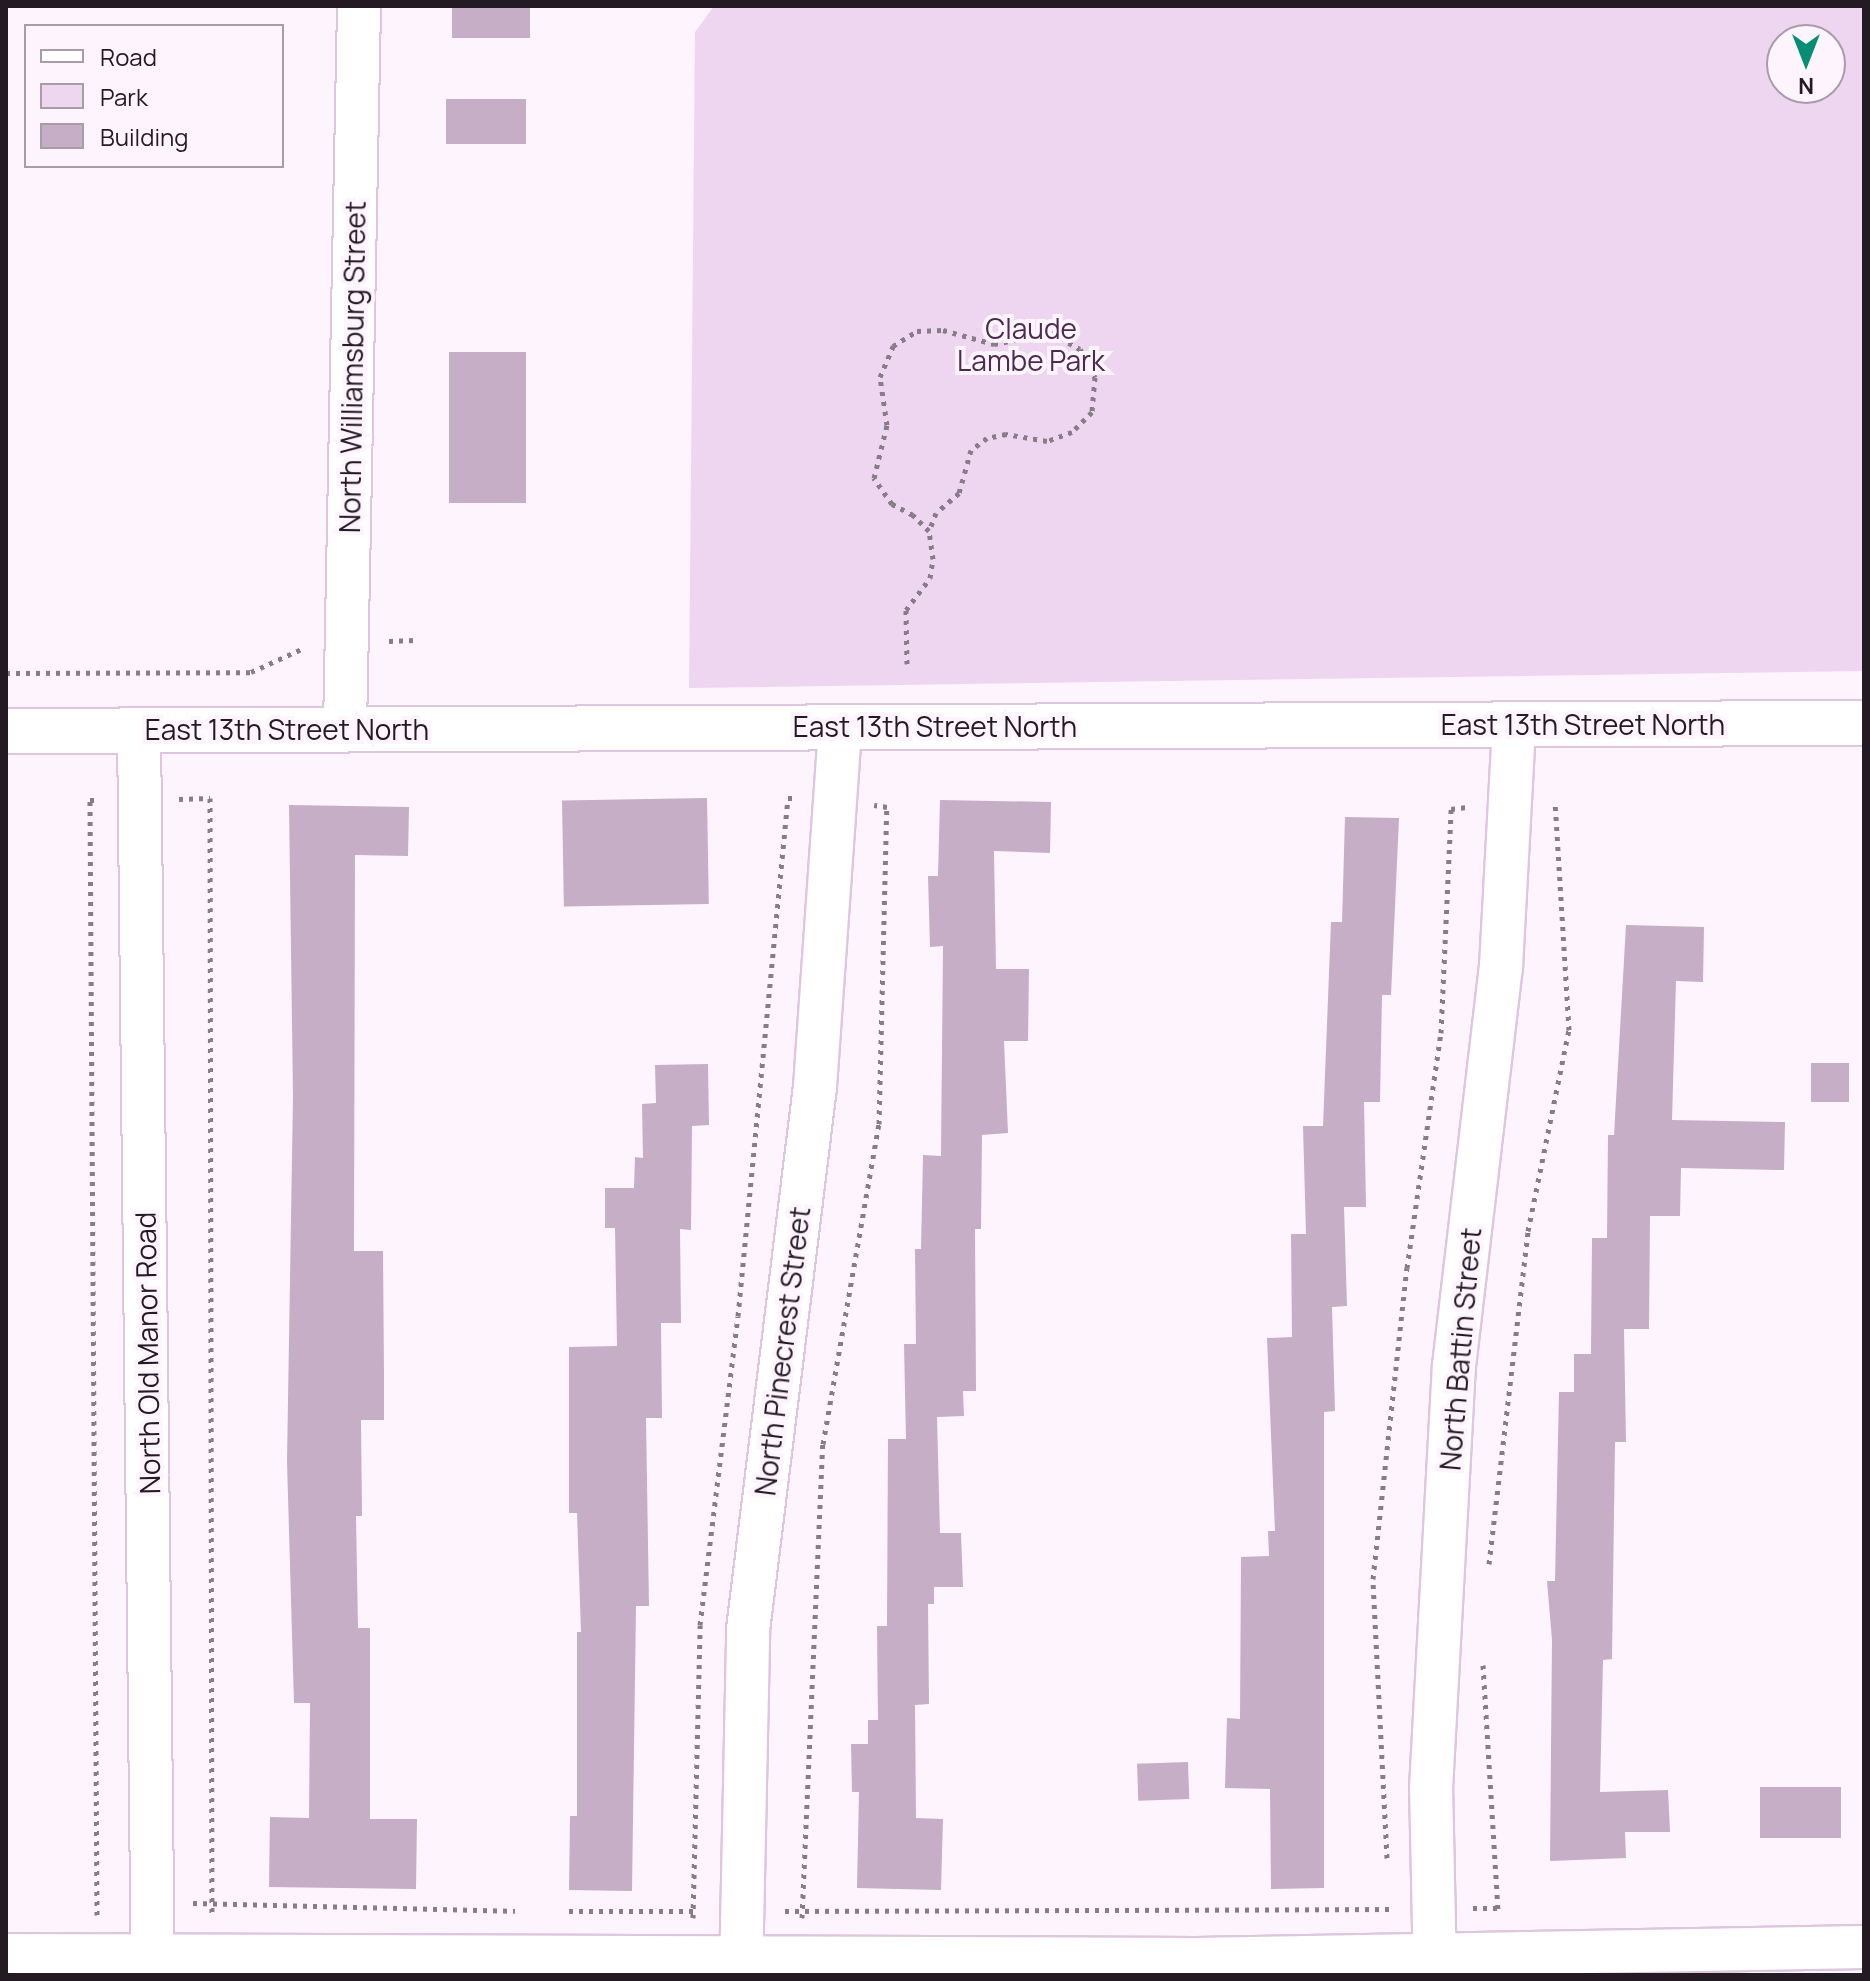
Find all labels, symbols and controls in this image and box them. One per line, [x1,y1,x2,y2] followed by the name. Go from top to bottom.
[24,24,284,168] legend
[1766,24,1846,104] north arrow
[100,40,157,73] text: Road
[1798,71,1814,101] text: N
[100,80,148,113] text: Park
[100,120,188,153] text: Building
[332,201,372,533] street label: North Williamsburg Street
[957,311,1105,377] park label: Claude Lambe Park
[1441,707,1725,741] street label: East 13th Street North
[793,709,1077,743] street label: East 13th Street North
[145,712,429,746] street label: East 13th Street North
[748,1205,816,1497] street label: North Pinecrest Street
[128,1211,166,1495] street label: North Old Manor Road
[1433,1226,1487,1472] street label: North Battin Street

